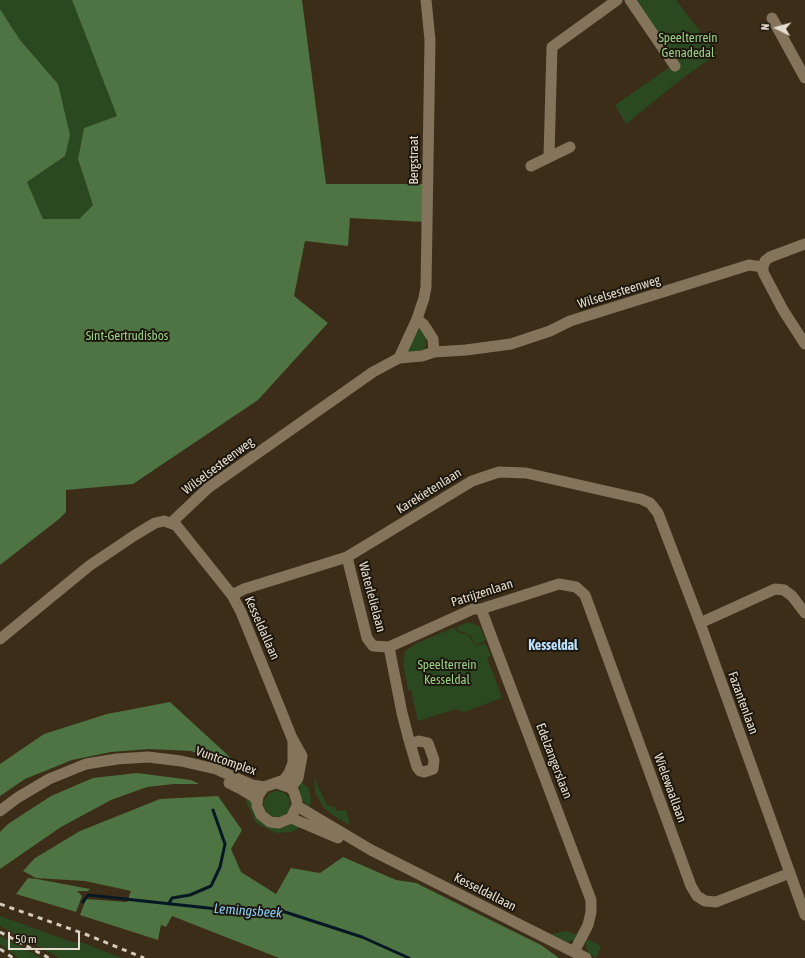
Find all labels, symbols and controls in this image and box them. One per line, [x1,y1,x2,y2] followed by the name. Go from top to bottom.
[757,8,797,48] north arrow
[759,23,771,31] text: N
[658,30,718,61] park label: Speelterrein Genadedal
[406,136,422,184] street label: Bergstraat
[576,272,662,312] street label: Wilselsesteenweg
[86,328,168,344] park label: Sint-Gertrudisbos
[179,434,257,498] street label: Wilselsesteenweg
[394,465,464,517] street label: Karekietenlaan
[355,560,389,634] street label: Waterlelielaan
[449,576,515,610] street label: Patrijzenlaan
[241,594,283,662] street label: Kesseldallaan
[528,638,578,654] district label: Kesseldal
[417,657,477,688] park label: Speelterrein Kesseldal
[724,669,762,737] street label: Fazantenlaan
[532,721,576,801] street label: Edelzangerslaan
[194,743,258,779] street label: Vuntcomplex
[650,751,690,825] street label: Wielewaallaan
[451,870,519,914] street label: Kesseldallaan
[213,900,283,922] water label: Lemingsbeek
[10,924,82,950] scale bar
[15,932,37,946] text: 50 m

